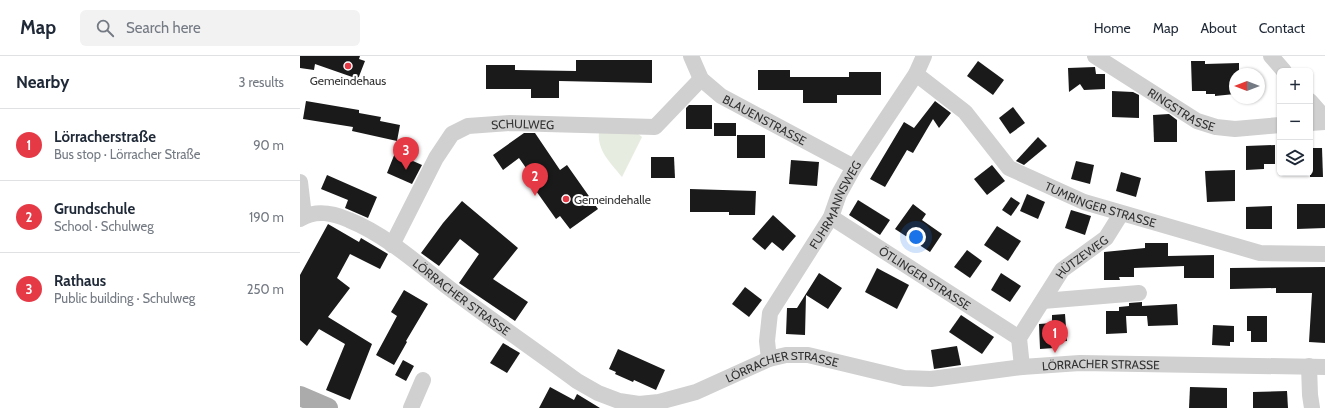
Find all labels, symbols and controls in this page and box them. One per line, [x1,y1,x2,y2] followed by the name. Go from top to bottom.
[80,10,360,46] search box
[20,16,56,39] text: Map
[94,17,116,39] icon: search
[126,19,201,37] text: Search here
[1094,19,1131,37] text: Home
[1153,19,1178,37] text: Map
[1200,19,1237,37] text: About
[1259,19,1305,37] text: Contact
[343,61,353,71] marker: Gemeindehaus
[1229,68,1265,104] north arrow
[1277,68,1313,176] map controls
[1277,68,1313,104] button: +
[16,72,69,92] text: Nearby
[310,73,386,88] place label: Gemeindehaus
[238,74,284,90] text: 3 results
[1145,84,1218,134] street label: RINGSTRASSE
[720,91,810,148] street label: BLAUENSTRASSE
[1277,104,1313,140] button: −
[491,115,554,132] street label: SCHULWEG
[54,128,156,146] text: Lörracherstraße
[27,137,31,153] text: 1
[253,137,284,153] text: 90 m
[393,137,419,170] pin: 3
[1277,140,1313,176] button: layers
[54,146,201,162] text: Bus stop · Lörracher Straße
[805,157,864,251] street label: FUHRMANNSWEG
[522,163,548,196] pin: 2
[1043,178,1158,230] street label: TUMRINGER STRASSE
[574,192,651,207] place label: Gemeindehalle
[561,194,571,204] marker: Gemeindehalle
[54,200,135,218] text: Grundschule
[26,209,32,225] text: 2
[249,209,284,225] text: 190 m
[54,218,154,234] text: School · Schulweg
[906,227,926,247] your location
[1051,232,1111,281] street label: HÜTZEWEG
[876,243,974,313] street label: ÖTLINGER STRASSE
[410,255,514,338] street label: LÖRRACHER STRASSE
[54,272,106,290] text: Rathaus
[25,281,33,297] text: 3
[247,281,284,297] text: 250 m
[54,290,195,306] text: Public building · Schulweg
[1042,320,1068,353] pin: 1
[723,347,841,385] street label: LÖRRACHER STRASSE
[1041,355,1160,373] street label: LÖRRACHER STRASSE

